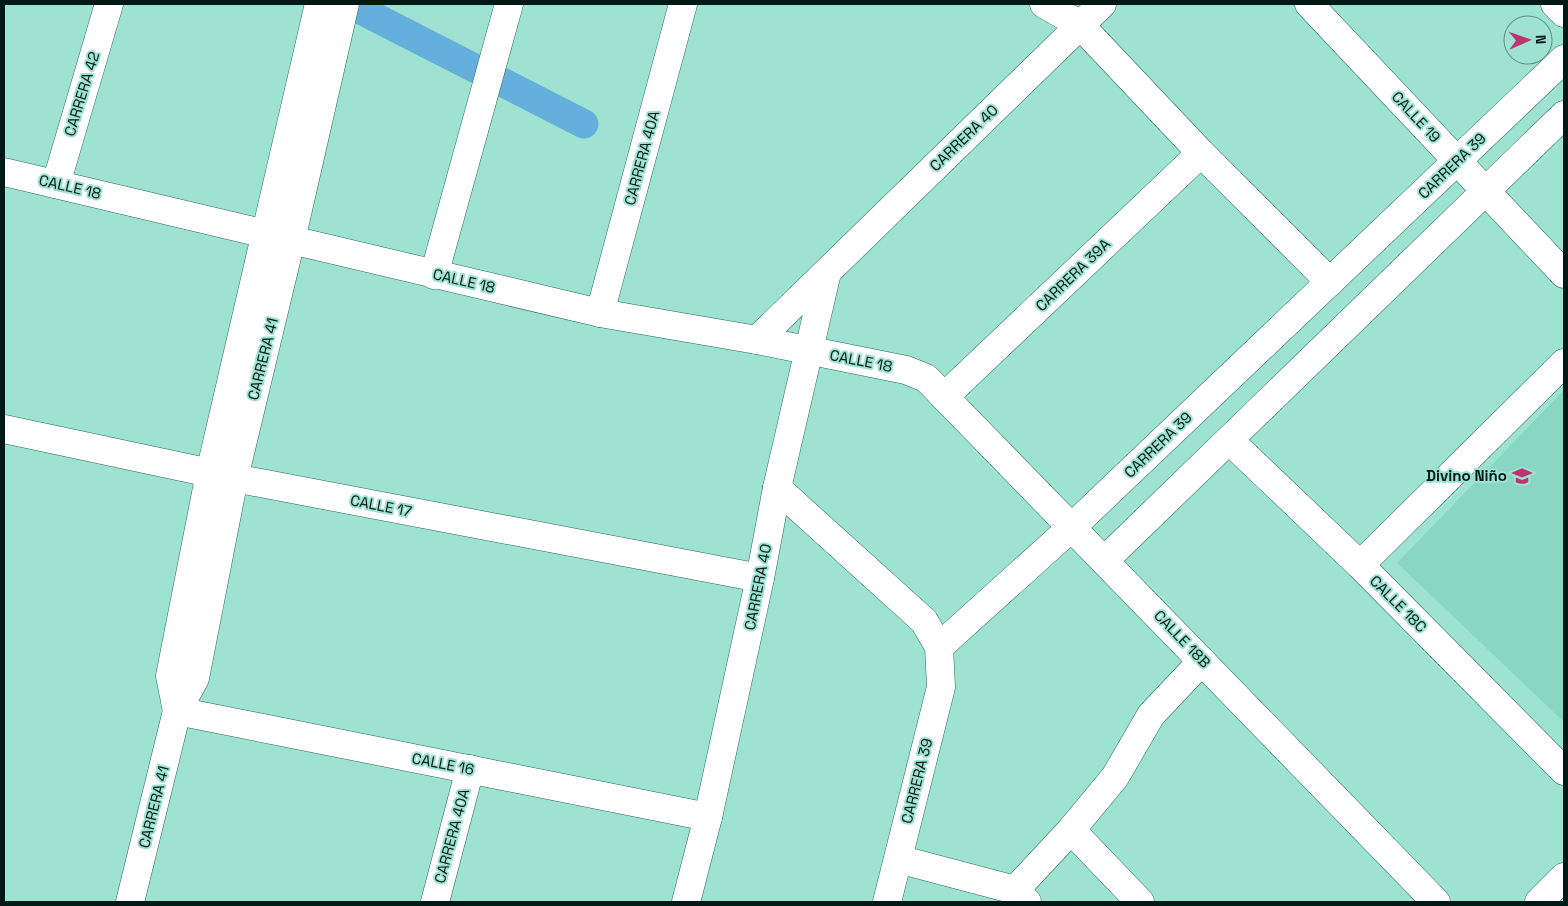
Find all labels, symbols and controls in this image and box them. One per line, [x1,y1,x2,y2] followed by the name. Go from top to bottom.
[1503,15,1553,65] north arrow
[1532,35,1550,45] text: N
[60,49,103,138] street label: CARRERA 42
[1388,87,1445,146] street label: CALLE 19
[925,100,1002,175] street label: CARRERA 40
[620,108,663,207] street label: CARRERA 40A
[1414,129,1490,203] street label: CARRERA 39
[37,170,103,203] street label: CALLE 18
[1031,234,1114,315] street label: CARRERA 39A
[431,264,497,297] street label: CALLE 18
[243,316,282,402] street label: CARRERA 41
[828,345,894,376] street label: CALLE 18
[1120,408,1196,482] street label: CARRERA 39
[1511,465,1533,487] school or university icon: Divino Niño
[1426,466,1507,485] place label: Divino Niño
[349,490,414,521] street label: CALLE 17
[740,542,775,632] street label: CARRERA 40
[1366,571,1431,636] street label: CALLE 18C
[1150,606,1215,672] street label: CALLE 18B
[897,736,936,825] street label: CARRERA 39
[410,748,476,779] street label: CALLE 16
[134,764,173,850] street label: CARRERA 41
[430,786,473,885] street label: CARRERA 40A

